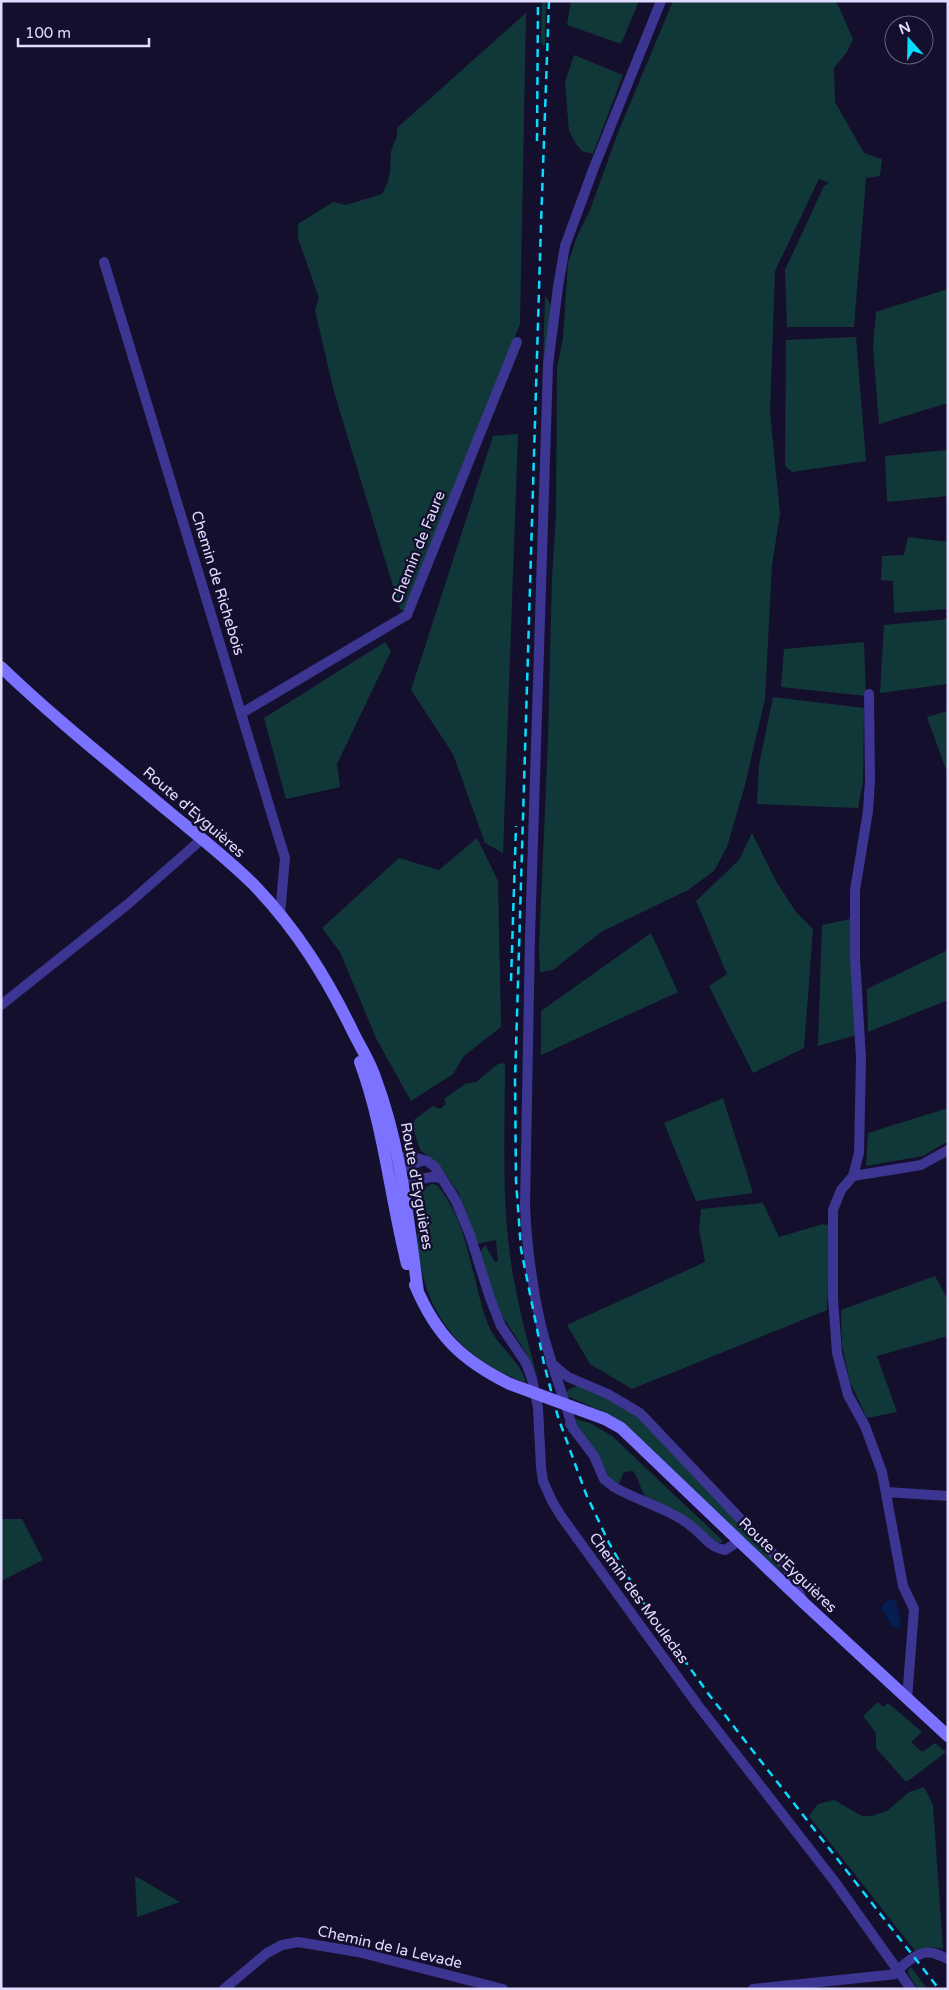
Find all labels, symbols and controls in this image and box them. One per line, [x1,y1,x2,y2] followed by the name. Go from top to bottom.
[18,15,149,47] scale bar
[884,15,934,65] north arrow
[897,18,913,38] text: N
[25,24,71,42] text: 100 m
[387,488,449,606] street label: Chemin de Faure
[187,509,249,657] street label: Chemin de Richebois
[139,763,249,861] street label: Route d'Eyguières
[397,1121,437,1251] street label: Route d'Eyguières
[735,1514,841,1616] street label: Route d'Eyguières
[585,1529,693,1667] street label: Chemin des Mouledas
[316,1922,464,1972] street label: Chemin de la Levade

